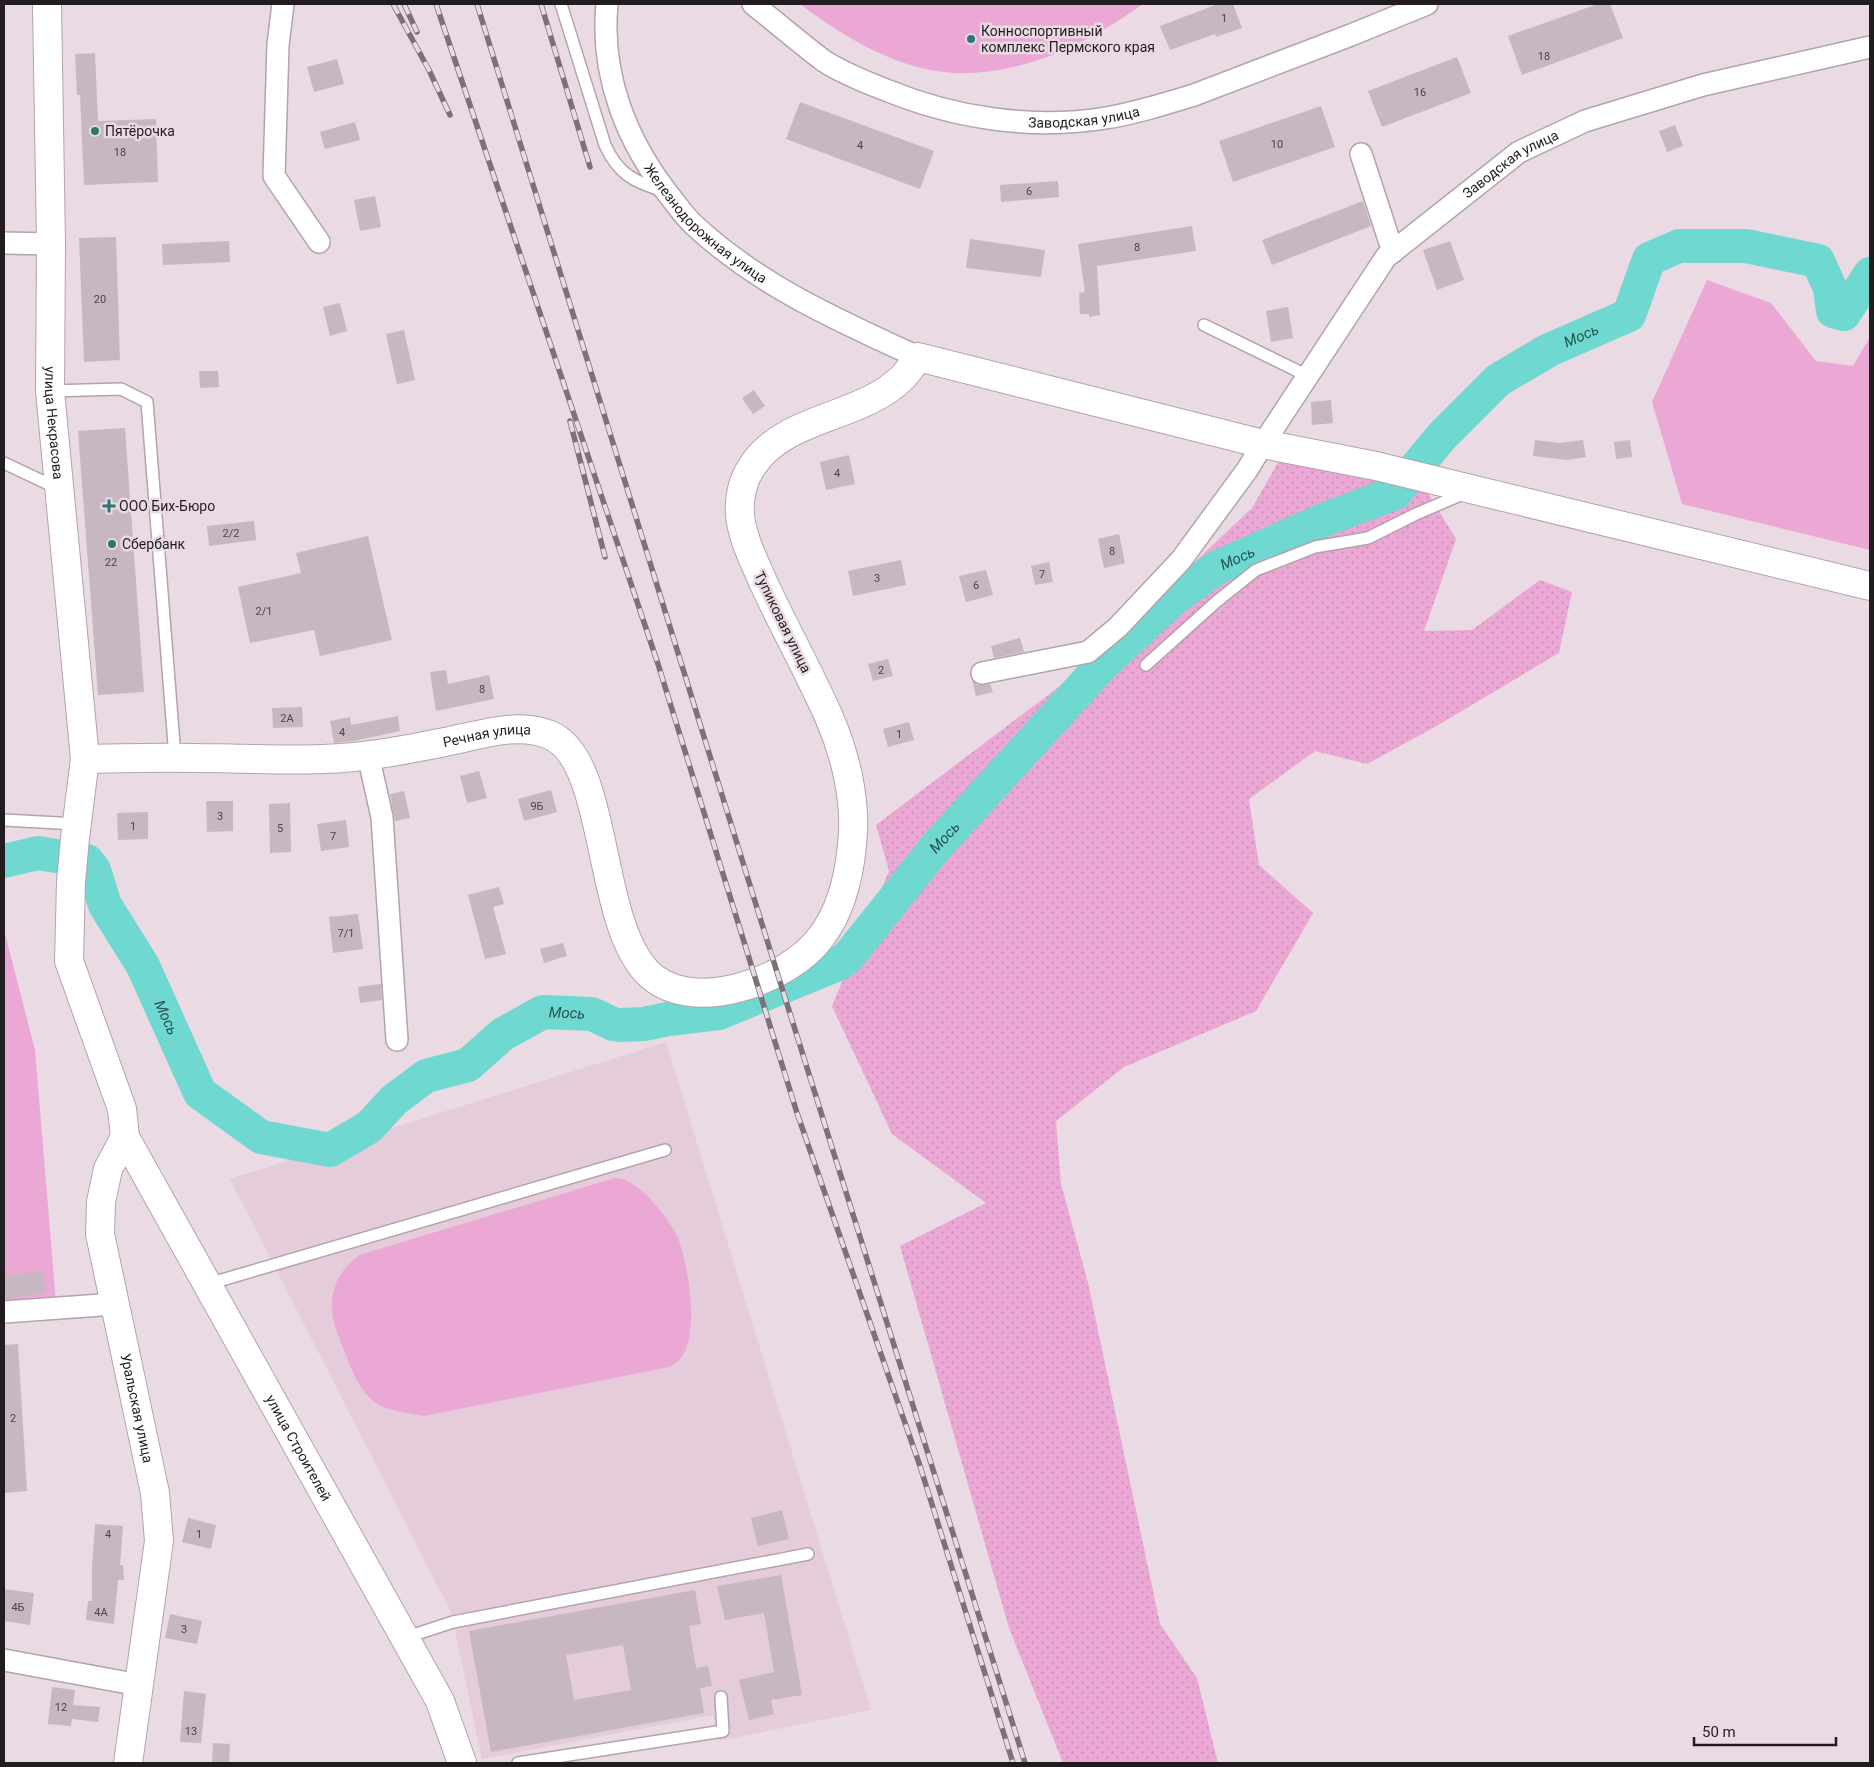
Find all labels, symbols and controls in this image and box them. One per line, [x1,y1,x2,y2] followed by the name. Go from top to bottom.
[1221,12,1227,25] house number: 1
[981,23,1155,55] place label: Конноспортивный комплекс Пермского края
[965,33,977,45] marker: Конноспортивный комплекс Пермского края
[1538,50,1550,63] house number: 18
[1414,86,1426,99] house number: 16
[1028,103,1141,131] street label: Заводская улица
[105,123,175,139] place label: Пятёрочка
[89,125,101,137] marker: Пятёрочка
[1459,127,1561,201] street label: Заводская улица
[1271,138,1283,151] house number: 10
[857,139,863,152] house number: 4
[114,146,126,159] house number: 18
[641,160,770,286] street label: Железнодорожная улица
[1026,185,1032,198] house number: 6
[1134,241,1140,254] house number: 8
[94,293,106,306] house number: 20
[1561,320,1602,351] water label: Мось
[42,366,66,480] street label: улица Некрасова
[834,467,840,480] house number: 4
[119,498,215,514] place label: ООО Бих-Бюро
[103,500,115,512] marker: ООО Бих-Бюро
[223,527,239,540] house number: 2/2
[122,536,186,552] place label: Сбербанк
[106,538,118,550] marker: Сбербанк
[1217,543,1258,574] water label: Мось
[1109,545,1115,558] house number: 8
[105,556,117,569] house number: 22
[751,568,815,676] street label: Тупиковая улица
[1039,568,1045,581] house number: 7
[874,572,880,585] house number: 3
[973,579,979,592] house number: 6
[256,605,272,618] house number: 2/1
[878,664,884,677] house number: 2
[479,683,485,696] house number: 8
[280,712,295,725] house number: 2А
[441,721,532,750] street label: Речная улица
[339,726,345,739] house number: 4
[896,728,902,741] house number: 1
[530,800,544,813] house number: 9Б
[217,810,223,823] house number: 3
[926,818,964,857] water label: Мось
[130,820,136,833] house number: 1
[277,822,283,835] house number: 5
[330,830,336,843] house number: 7
[338,927,354,940] house number: 7/1
[150,997,182,1038] water label: Мось
[548,1003,586,1023] water label: Мось
[118,1352,156,1464] street label: Уральская улица
[263,1392,335,1504] street label: улица Строителей
[10,1412,16,1425] house number: 2
[105,1528,111,1541] house number: 4
[196,1528,202,1541] house number: 1
[11,1601,25,1614] house number: 4Б
[94,1606,109,1619] house number: 4А
[181,1623,187,1636] house number: 3
[55,1701,67,1714] house number: 12
[1694,1714,1836,1746] scale bar
[1702,1723,1736,1741] text: 50 m
[185,1725,197,1738] house number: 13

